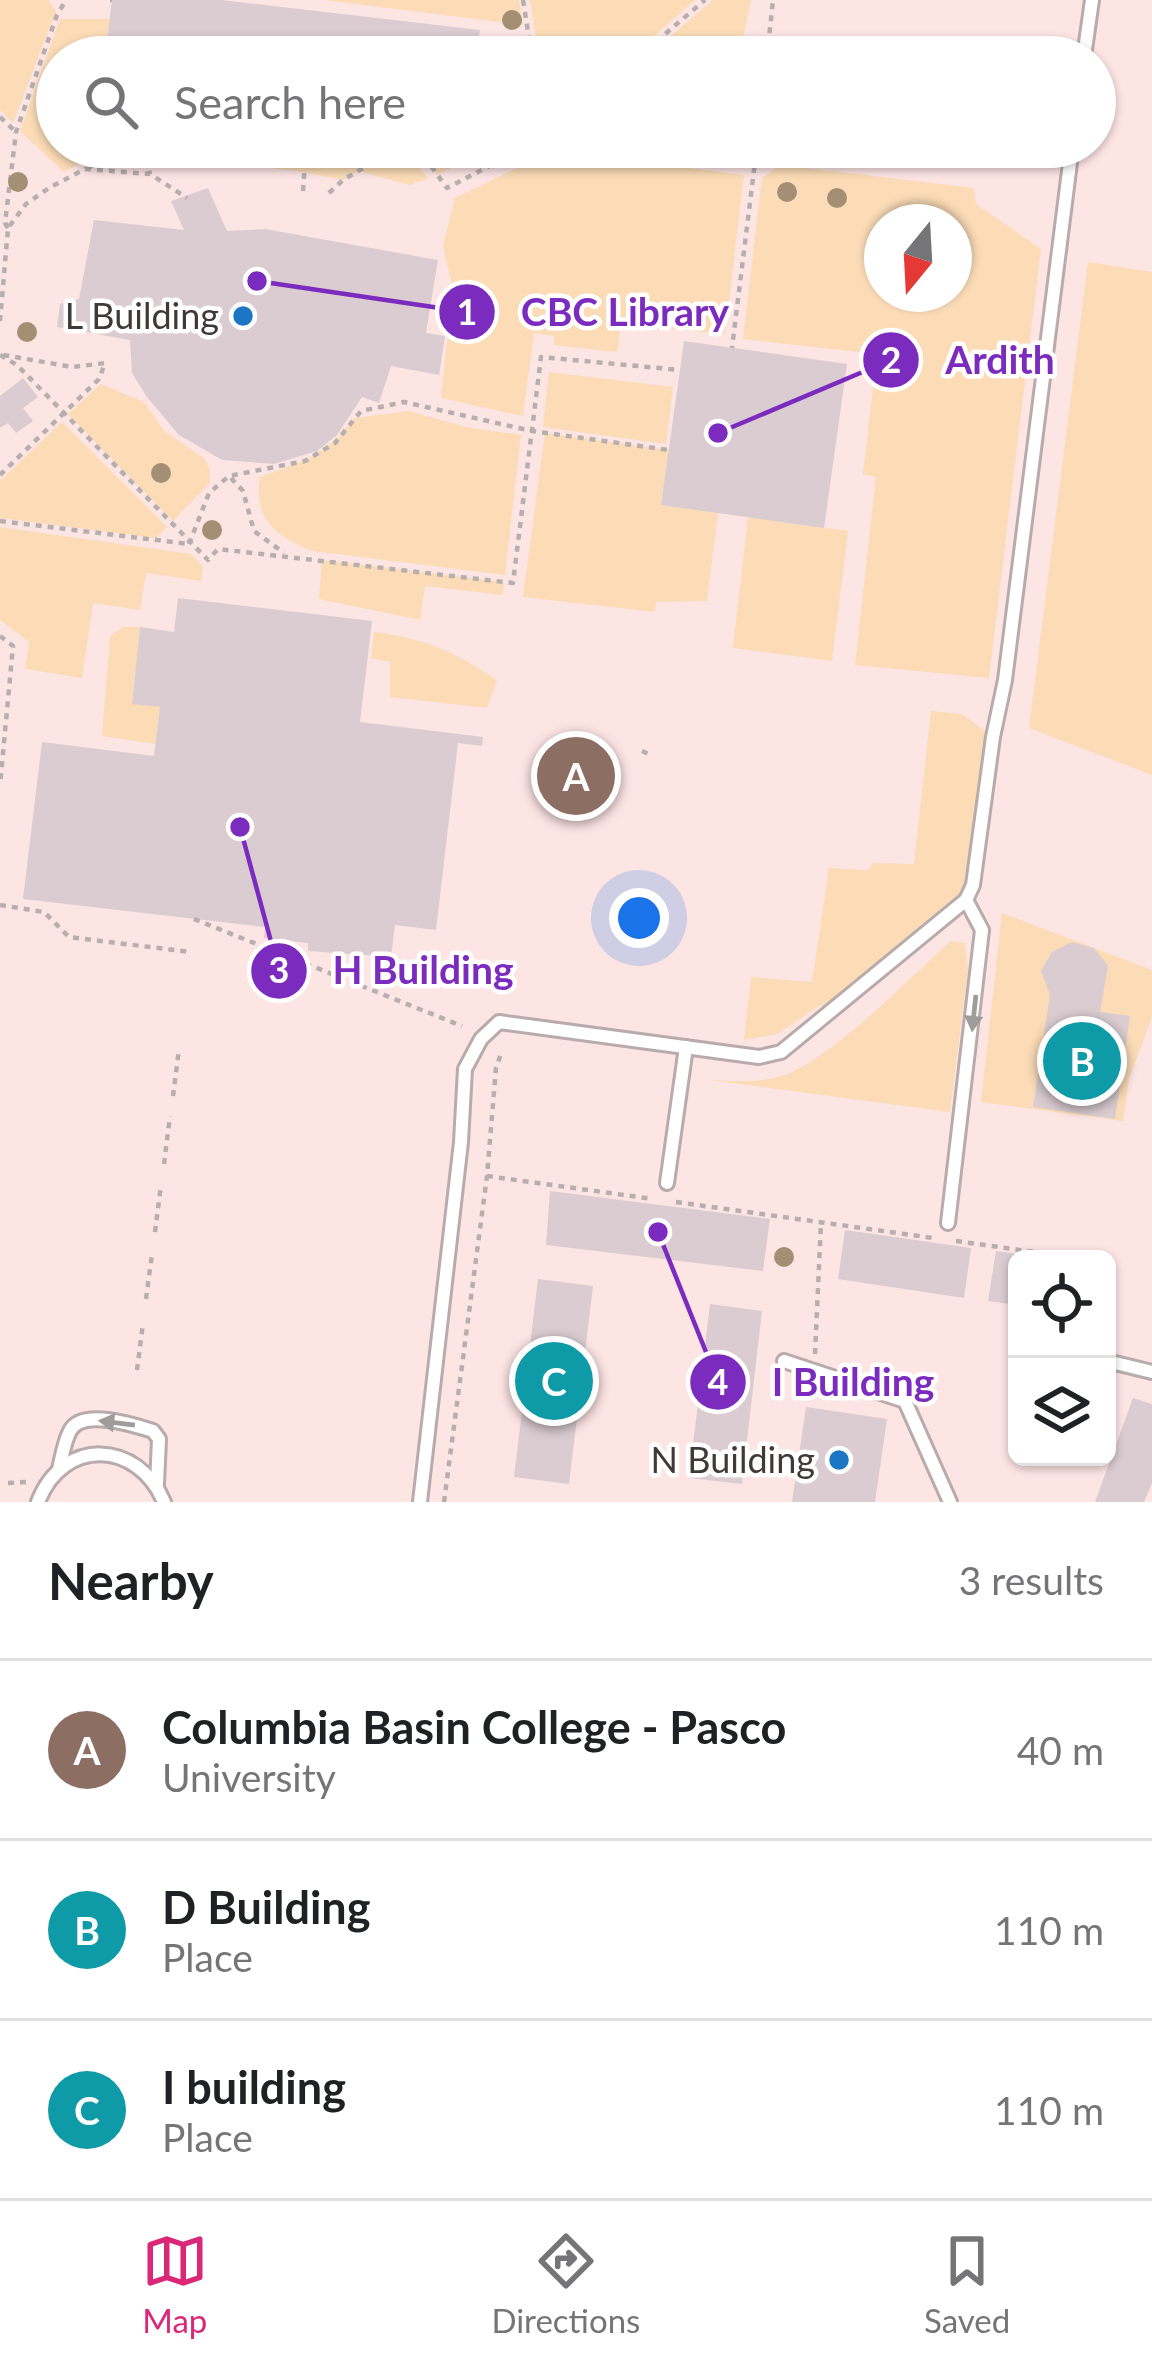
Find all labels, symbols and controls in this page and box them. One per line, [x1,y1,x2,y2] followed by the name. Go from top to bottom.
[36,36,1116,168] search box
[78,69,144,135] icon: search
[174,75,406,129] text: Search here
[864,204,972,312] north arrow
[437,275,753,350] callout: CBC Library
[521,288,730,334] text: CBC Library
[457,289,477,333] text: 1
[65,293,219,337] place label: L Building
[230,303,256,329] marker: L Building
[861,323,1079,398] callout: Ardith
[944,336,1055,382] text: Ardith
[881,337,901,381] text: 2
[537,731,615,821] pin: A
[609,888,669,948] your location
[249,933,538,1008] callout: H Building
[332,946,514,992] text: H Building
[269,947,289,991] text: 3
[964,995,983,1032] one-way arrow
[1043,1016,1121,1106] pin: B
[1008,1250,1116,1466] map controls
[1008,1250,1116,1358] button: locate
[515,1336,593,1426] pin: C
[688,1345,958,1420] callout: I Building
[772,1358,934,1404] text: I Building
[1008,1358,1116,1466] button: layers
[708,1359,728,1403] text: 4
[98,1414,135,1433] one-way arrow
[651,1437,815,1481] place label: N Building
[826,1447,852,1473] marker: N Building
[48,1550,214,1611] text: Nearby
[959,1557,1104,1603] text: 3 results
[162,1700,786,1754] text: Columbia Basin College - Pasco
[73,1727,101,1773] text: A
[1017,1727,1104,1773] text: 40 m
[162,1754,336,1800] text: University
[162,1880,371,1934] text: D Building
[74,1907,100,1953] text: B
[994,1907,1104,1953] text: 110 m
[162,1934,253,1980] text: Place
[162,2060,346,2114] text: I building
[74,2087,100,2133] text: C
[994,2087,1104,2133] text: 110 m
[162,2114,253,2160] text: Place
[142,2228,208,2340] tab: Map
[491,2228,640,2340] tab: Directions
[924,2228,1010,2340] tab: Saved

